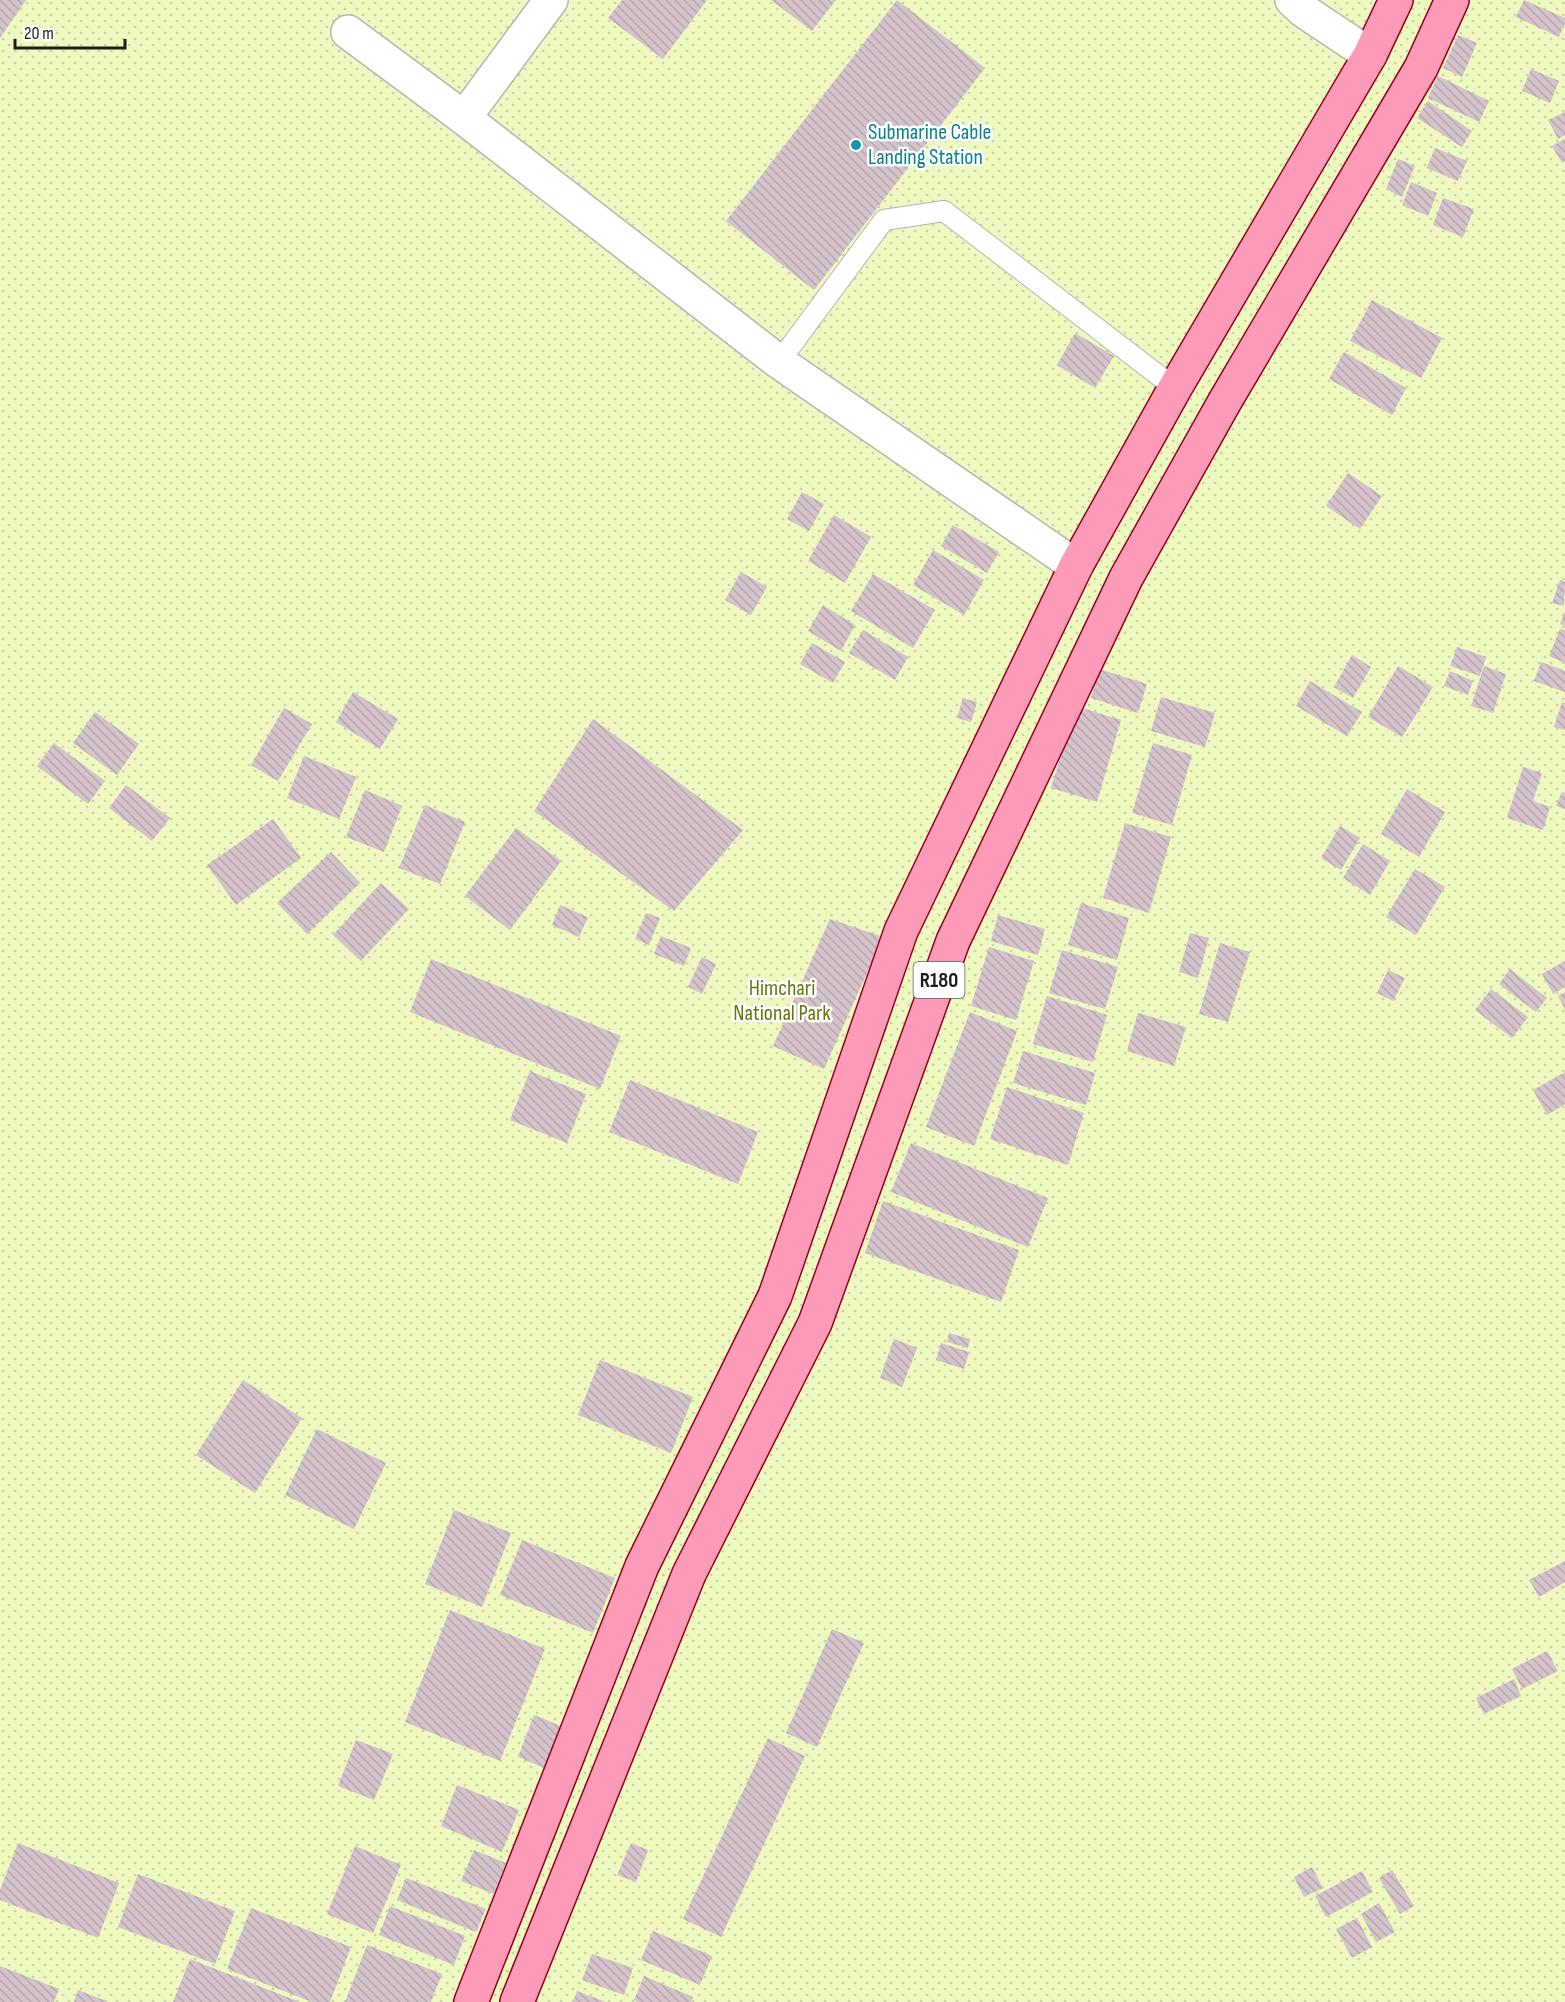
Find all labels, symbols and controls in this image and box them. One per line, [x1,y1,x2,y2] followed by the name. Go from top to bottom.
[15,12,124,50] scale bar
[24,23,54,44] text: 20 m
[868,119,991,171] place label: Submarine Cable Landing Station
[849,138,863,152] marker: Submarine Cable Landing Station
[914,962,964,998] road number: R180
[733,975,831,1027] park label: Himchari National Park

